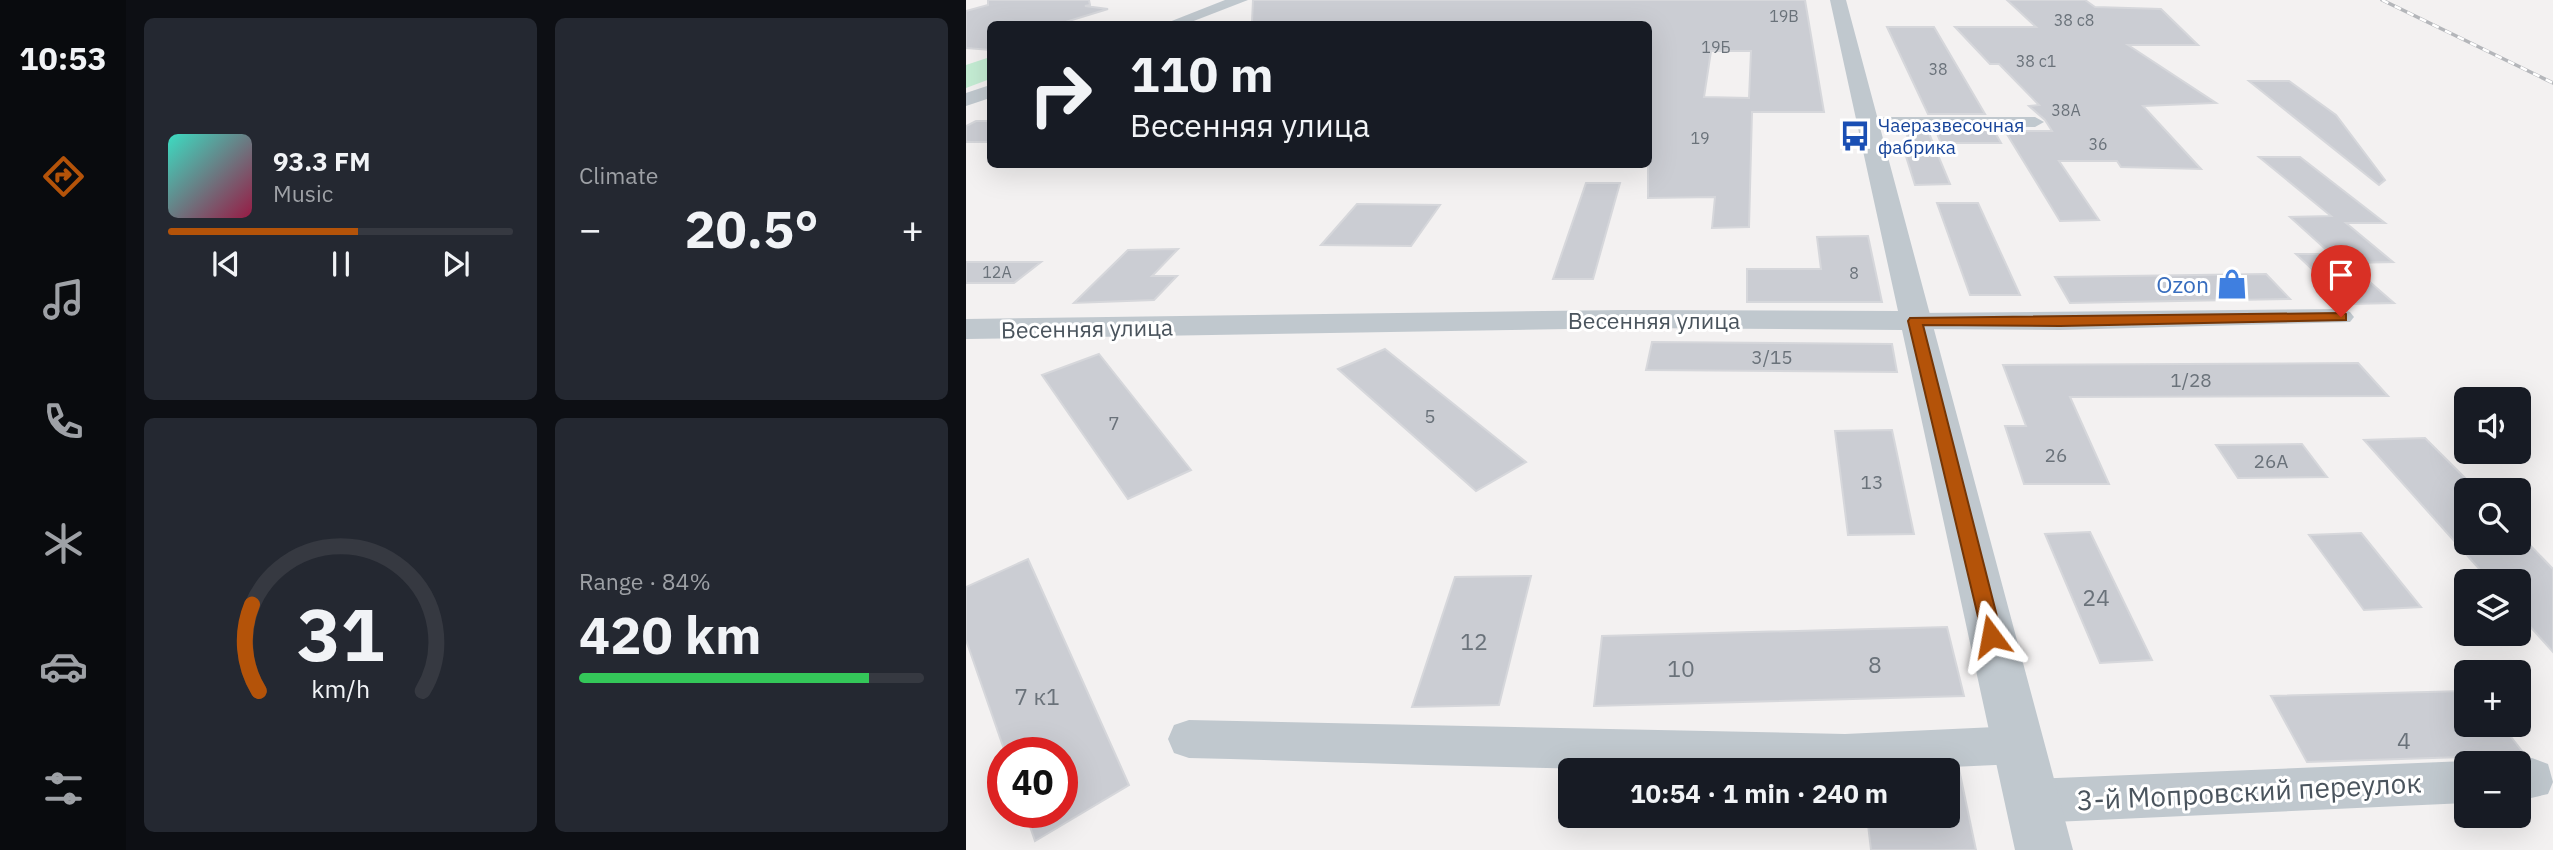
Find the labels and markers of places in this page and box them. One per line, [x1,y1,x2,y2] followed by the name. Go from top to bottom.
[1878,113,2024,159] place label: Чаеразвесочная фабрика
[1838,119,1872,153] bus stop icon: Чаеразвесочная фабрика
[2311,245,2371,317] pin
[2215,267,2249,301] shop icon: Ozon
[2156,269,2209,299] place label: Ozon

